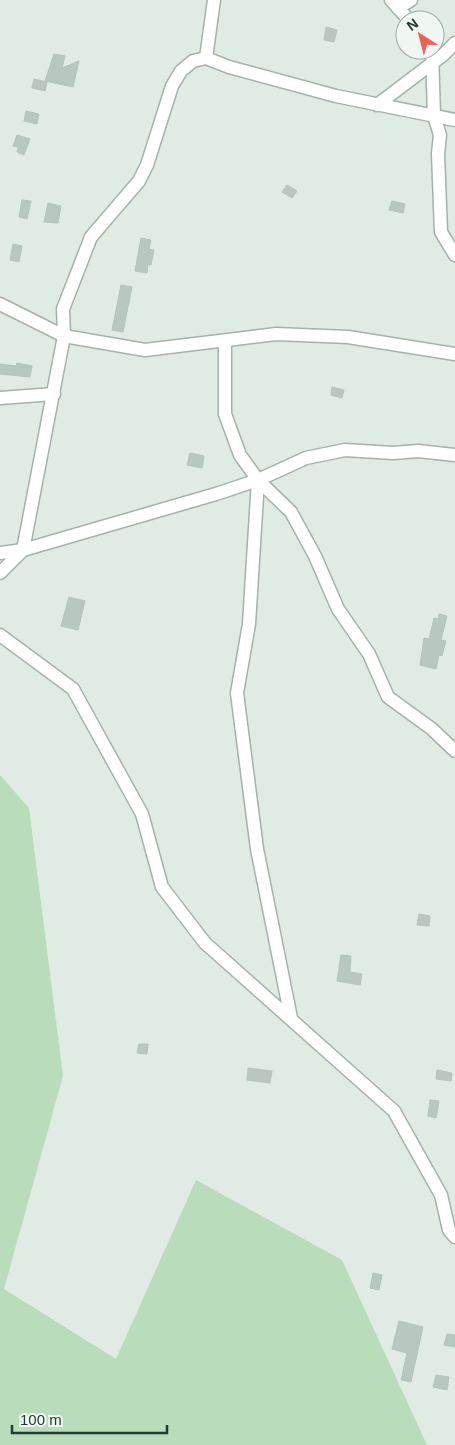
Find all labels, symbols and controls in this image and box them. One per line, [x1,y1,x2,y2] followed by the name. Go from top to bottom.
[395,10,445,60] north arrow
[404,15,421,34] text: N
[12,1402,168,1434] scale bar
[20,1411,62,1428] text: 100 m

